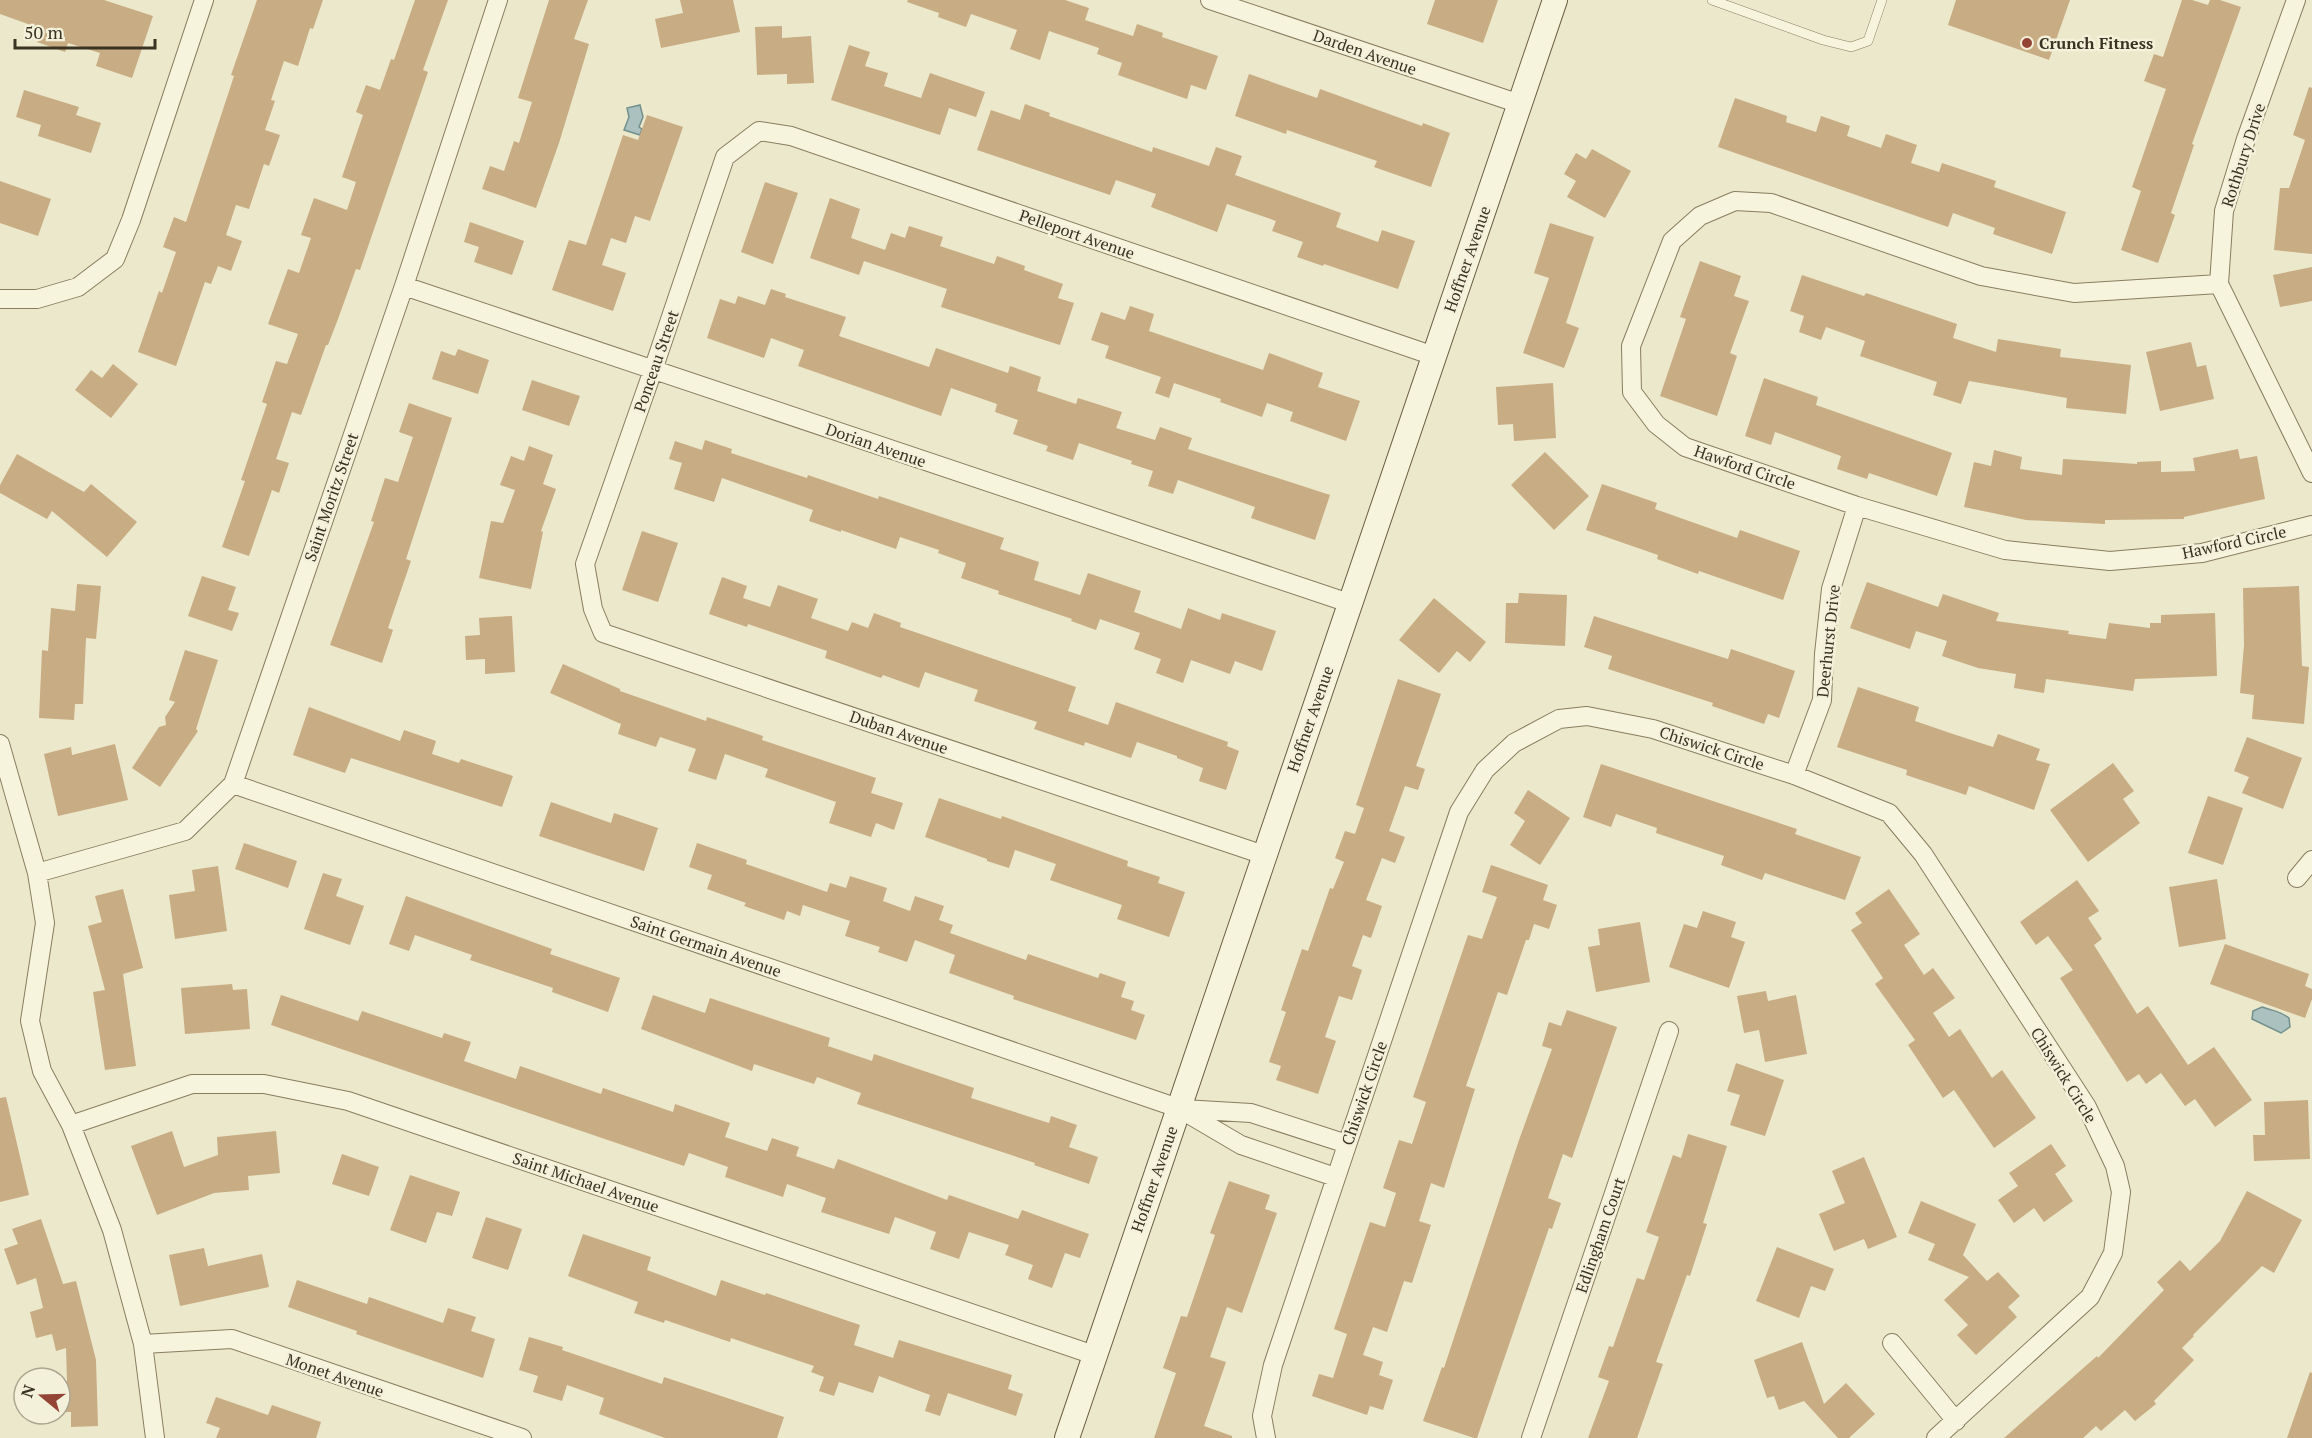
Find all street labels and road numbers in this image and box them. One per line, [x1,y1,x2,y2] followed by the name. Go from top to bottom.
[1310,24,1420,80] street label: Darden Avenue
[2216,100,2270,210] street label: Rothbury Drive
[1439,203,1495,315] street label: Hoffner Avenue
[1016,204,1138,264] street label: Pelleport Avenue
[628,307,684,415] street label: Ponceau Street
[823,418,929,472] street label: Dorian Avenue
[299,430,363,564] street label: Saint Moritz Street
[1691,439,1799,495] street label: Hawford Circle
[2180,520,2288,564] street label: Hawford Circle
[1811,584,1845,698] street label: Deerhurst Drive
[1282,663,1338,775] street label: Hoffner Avenue
[847,705,951,759] street label: Duban Avenue
[1657,721,1767,775] street label: Chiswick Circle
[628,910,784,982] street label: Saint Germain Avenue
[2026,1023,2102,1127] street label: Chiswick Circle
[1336,1038,1392,1148] street label: Chiswick Circle
[1126,1123,1182,1235] street label: Hoffner Avenue
[510,1147,662,1217] street label: Saint Michael Avenue
[1570,1174,1630,1296] street label: Edlingham Court
[283,1348,387,1402] street label: Monet Avenue

